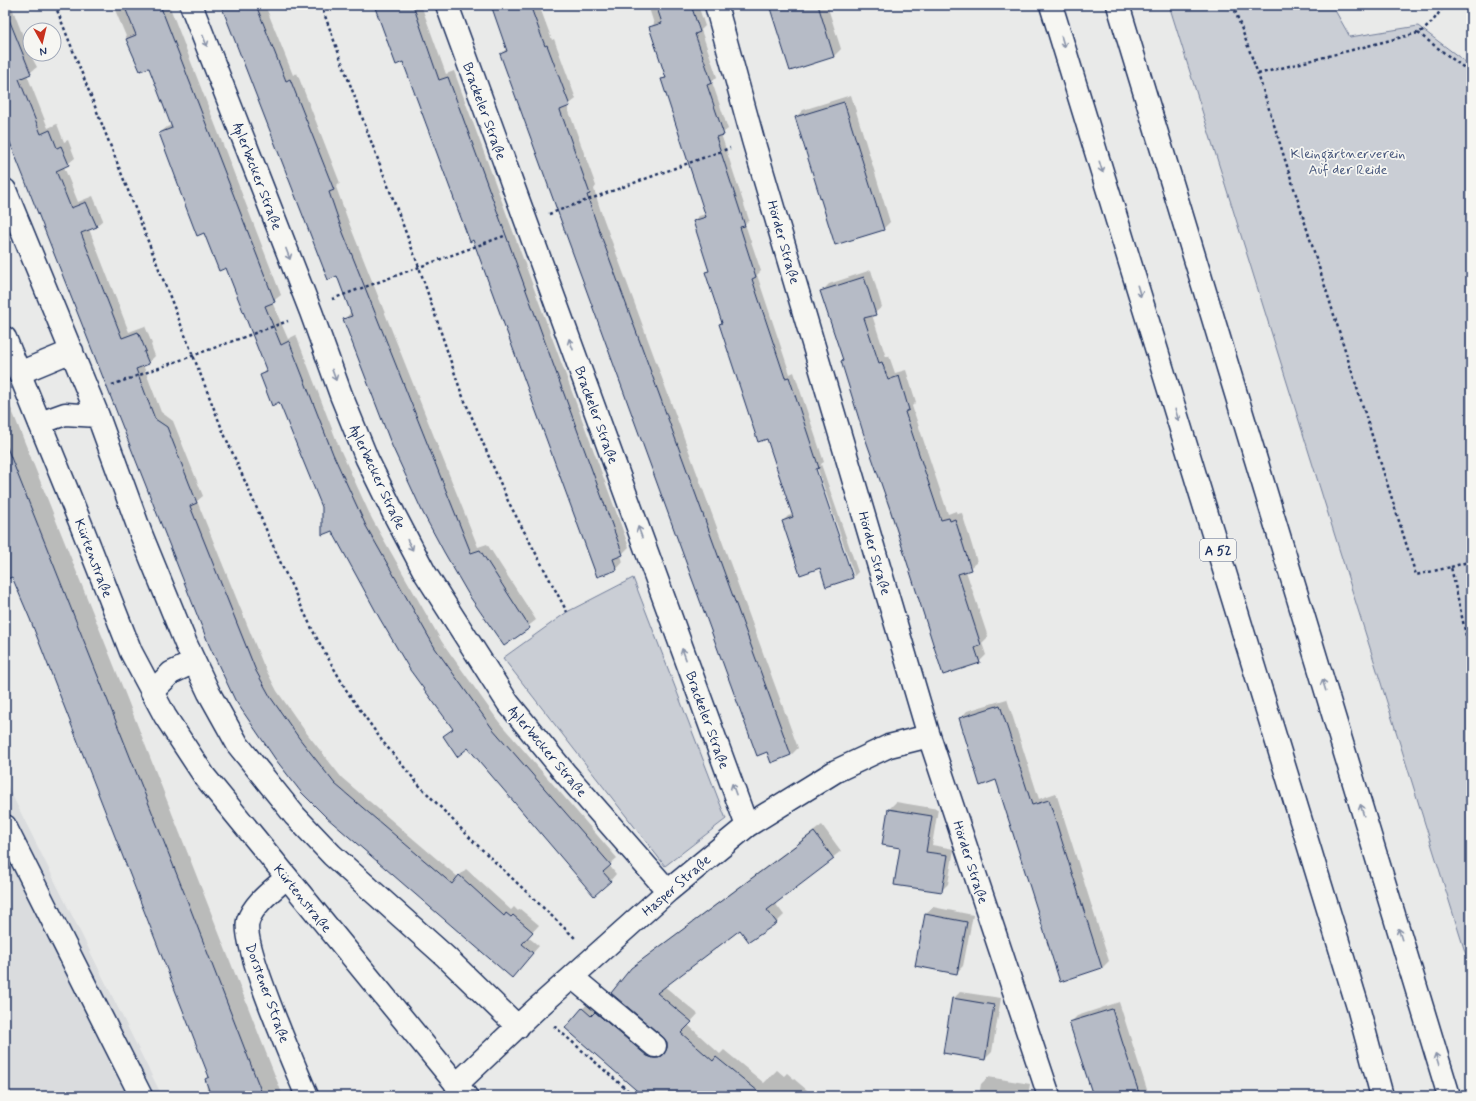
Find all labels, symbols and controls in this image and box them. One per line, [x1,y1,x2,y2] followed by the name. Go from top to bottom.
[22,22,62,62] north arrow
[202,35,210,47] one-way arrow
[1060,36,1067,49] one-way arrow
[39,43,48,58] text: N
[458,60,510,163] street label: Brackeler Straße
[227,120,286,233] street label: Aplerbecker Straße
[1291,145,1405,179] park label: Kleingärtnerverein Auf der Reide
[1098,160,1105,173] one-way arrow
[762,198,804,286] street label: Hörder Straße
[285,247,293,259] one-way arrow
[1136,284,1143,297] one-way arrow
[566,338,574,350] one-way arrow
[570,364,622,467] street label: Brackeler Straße
[331,369,338,382] one-way arrow
[1174,409,1181,422] one-way arrow
[344,422,409,533] street label: Aplerbecker Straße
[853,509,895,597] street label: Hörder Straße
[70,516,116,600] street label: Kürtenstraße
[635,526,643,538] one-way arrow
[407,539,414,551] one-way arrow
[1200,539,1236,561] road number: A 52
[680,648,688,660] one-way arrow
[681,669,733,772] street label: Brackeler Straße
[1320,679,1327,692] one-way arrow
[503,702,591,802] street label: Aplerbecker Straße
[729,783,737,795] one-way arrow
[1358,804,1365,817] one-way arrow
[948,818,992,906] street label: Hörder Straße
[638,851,715,921] street label: Hasper Straße
[269,861,335,937] street label: Kürtenstraße
[1396,928,1403,941] one-way arrow
[241,941,293,1046] street label: Dorstener Straße
[1433,1052,1440,1065] one-way arrow

